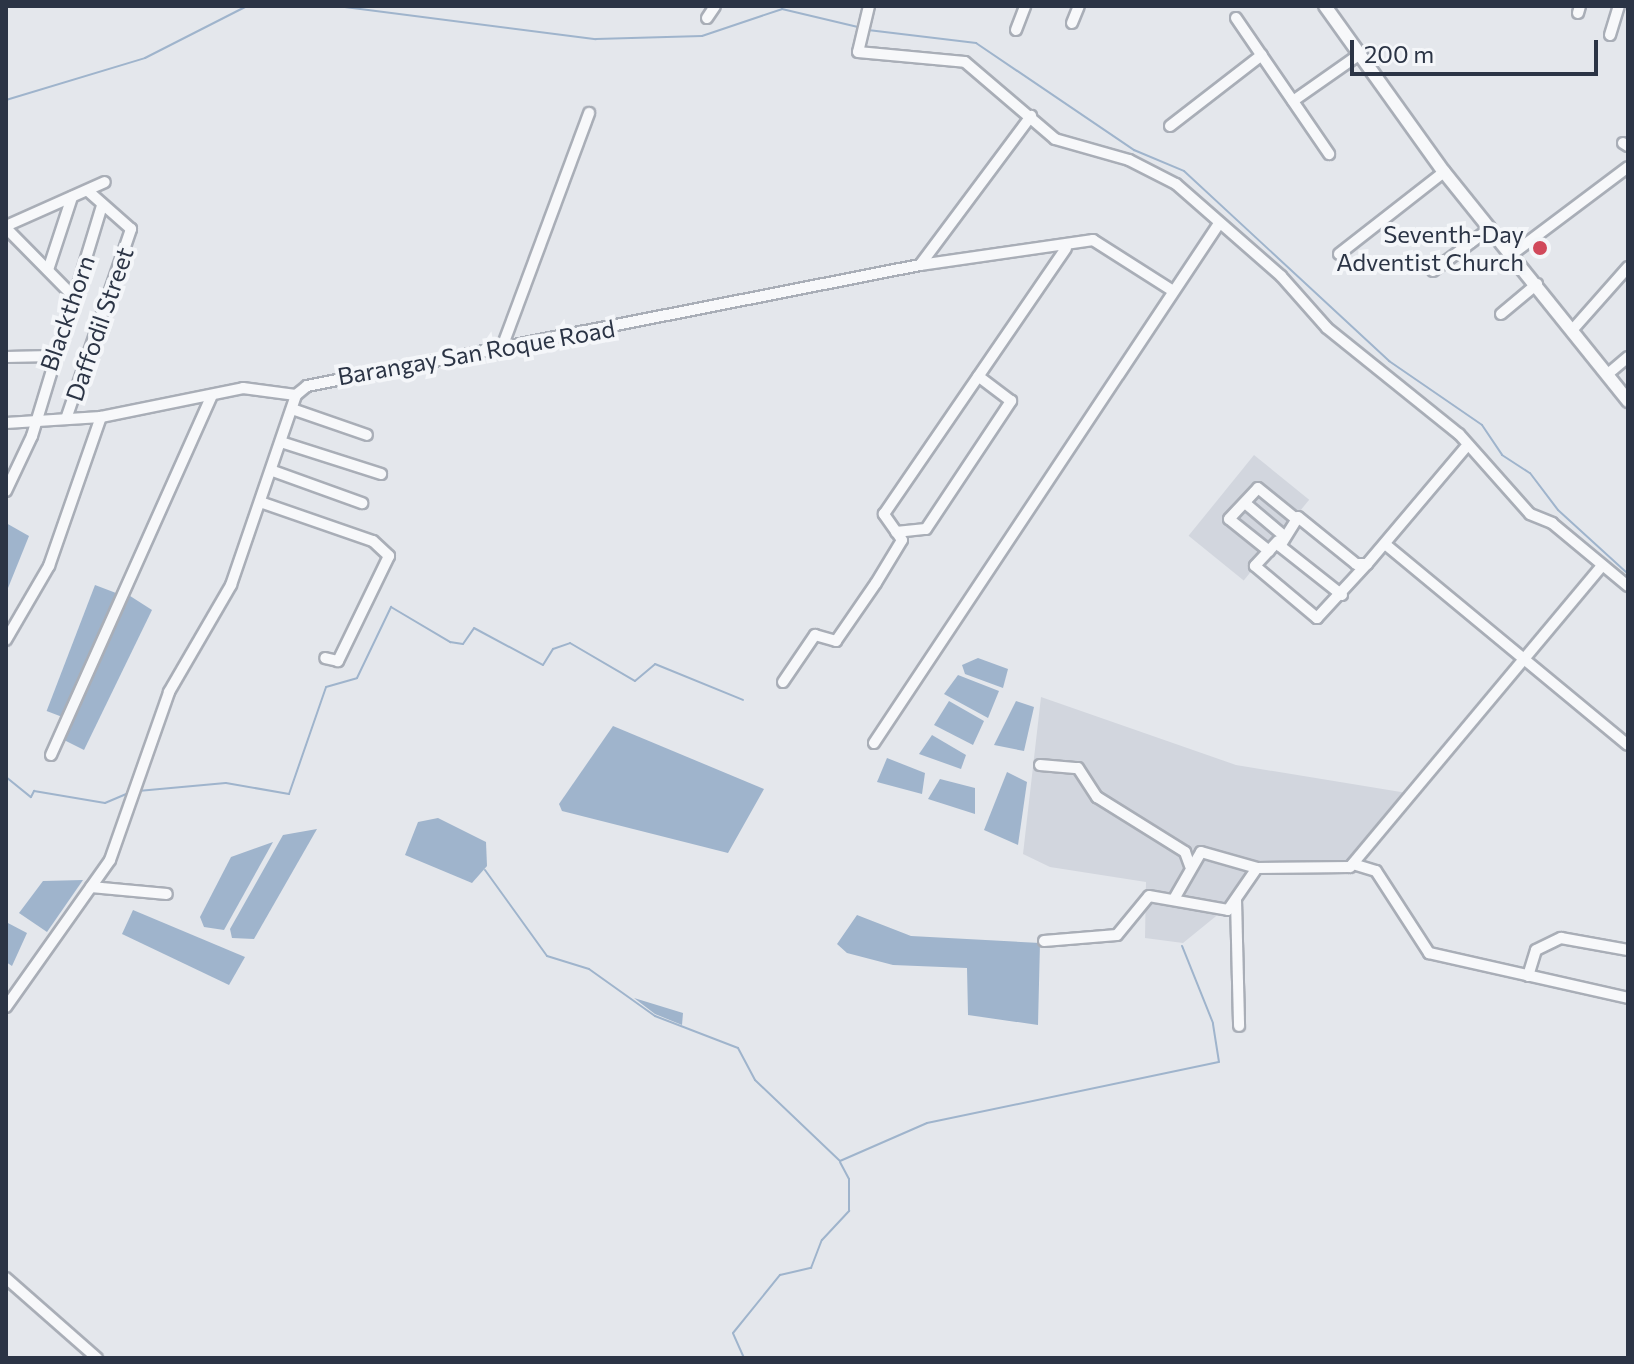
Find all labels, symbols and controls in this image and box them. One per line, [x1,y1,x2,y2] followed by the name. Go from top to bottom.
[1354,24,1602,74] scale bar
[1364,39,1434,68] text: 200 m
[1336,220,1524,276] place label: Seventh-Day Adventist Church
[1531,239,1549,257] marker: Seventh-Day Adventist Church
[59,243,139,405] street label: Daffodil Street
[34,251,100,375] street label: Blackthorn
[335,313,617,391] street label: Barangay San Roque Road

